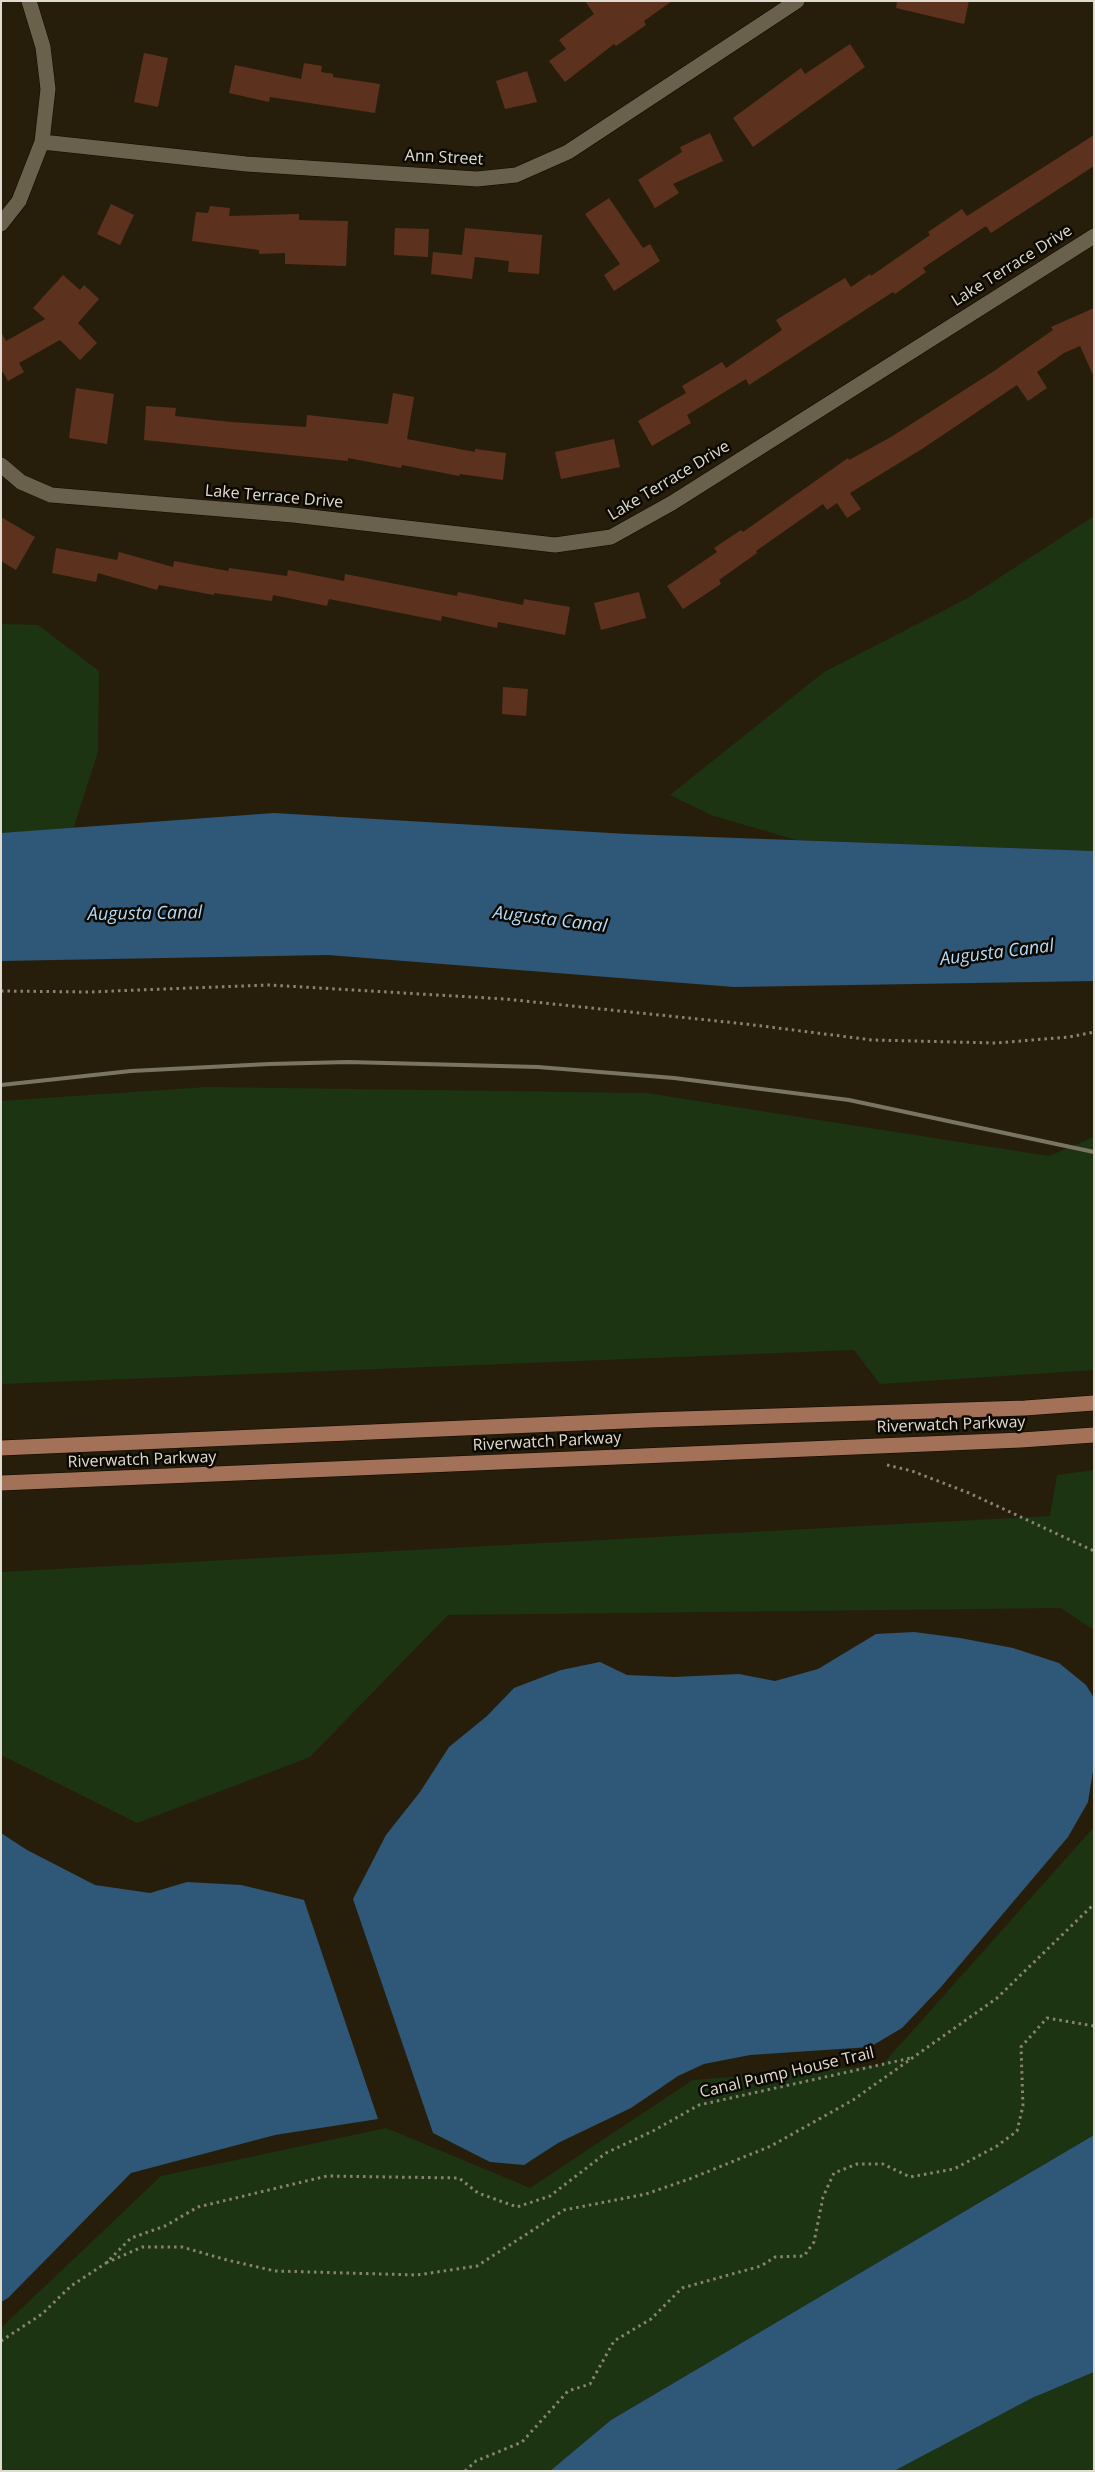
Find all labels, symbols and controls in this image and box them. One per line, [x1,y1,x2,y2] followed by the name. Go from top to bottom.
[404,146,484,170] street label: Ann Street
[948,221,1076,311] street label: Lake Terrace Drive
[605,437,733,525] street label: Lake Terrace Drive
[204,481,344,513] street label: Lake Terrace Drive
[88,902,202,926] water label: Augusta Canal
[492,902,608,938] water label: Augusta Canal
[939,935,1055,971] water label: Augusta Canal
[876,1413,1026,1437] street label: Riverwatch Parkway
[472,1429,622,1455] street label: Riverwatch Parkway
[67,1448,217,1472] street label: Riverwatch Parkway
[698,2044,876,2102] street label: Canal Pump House Trail

